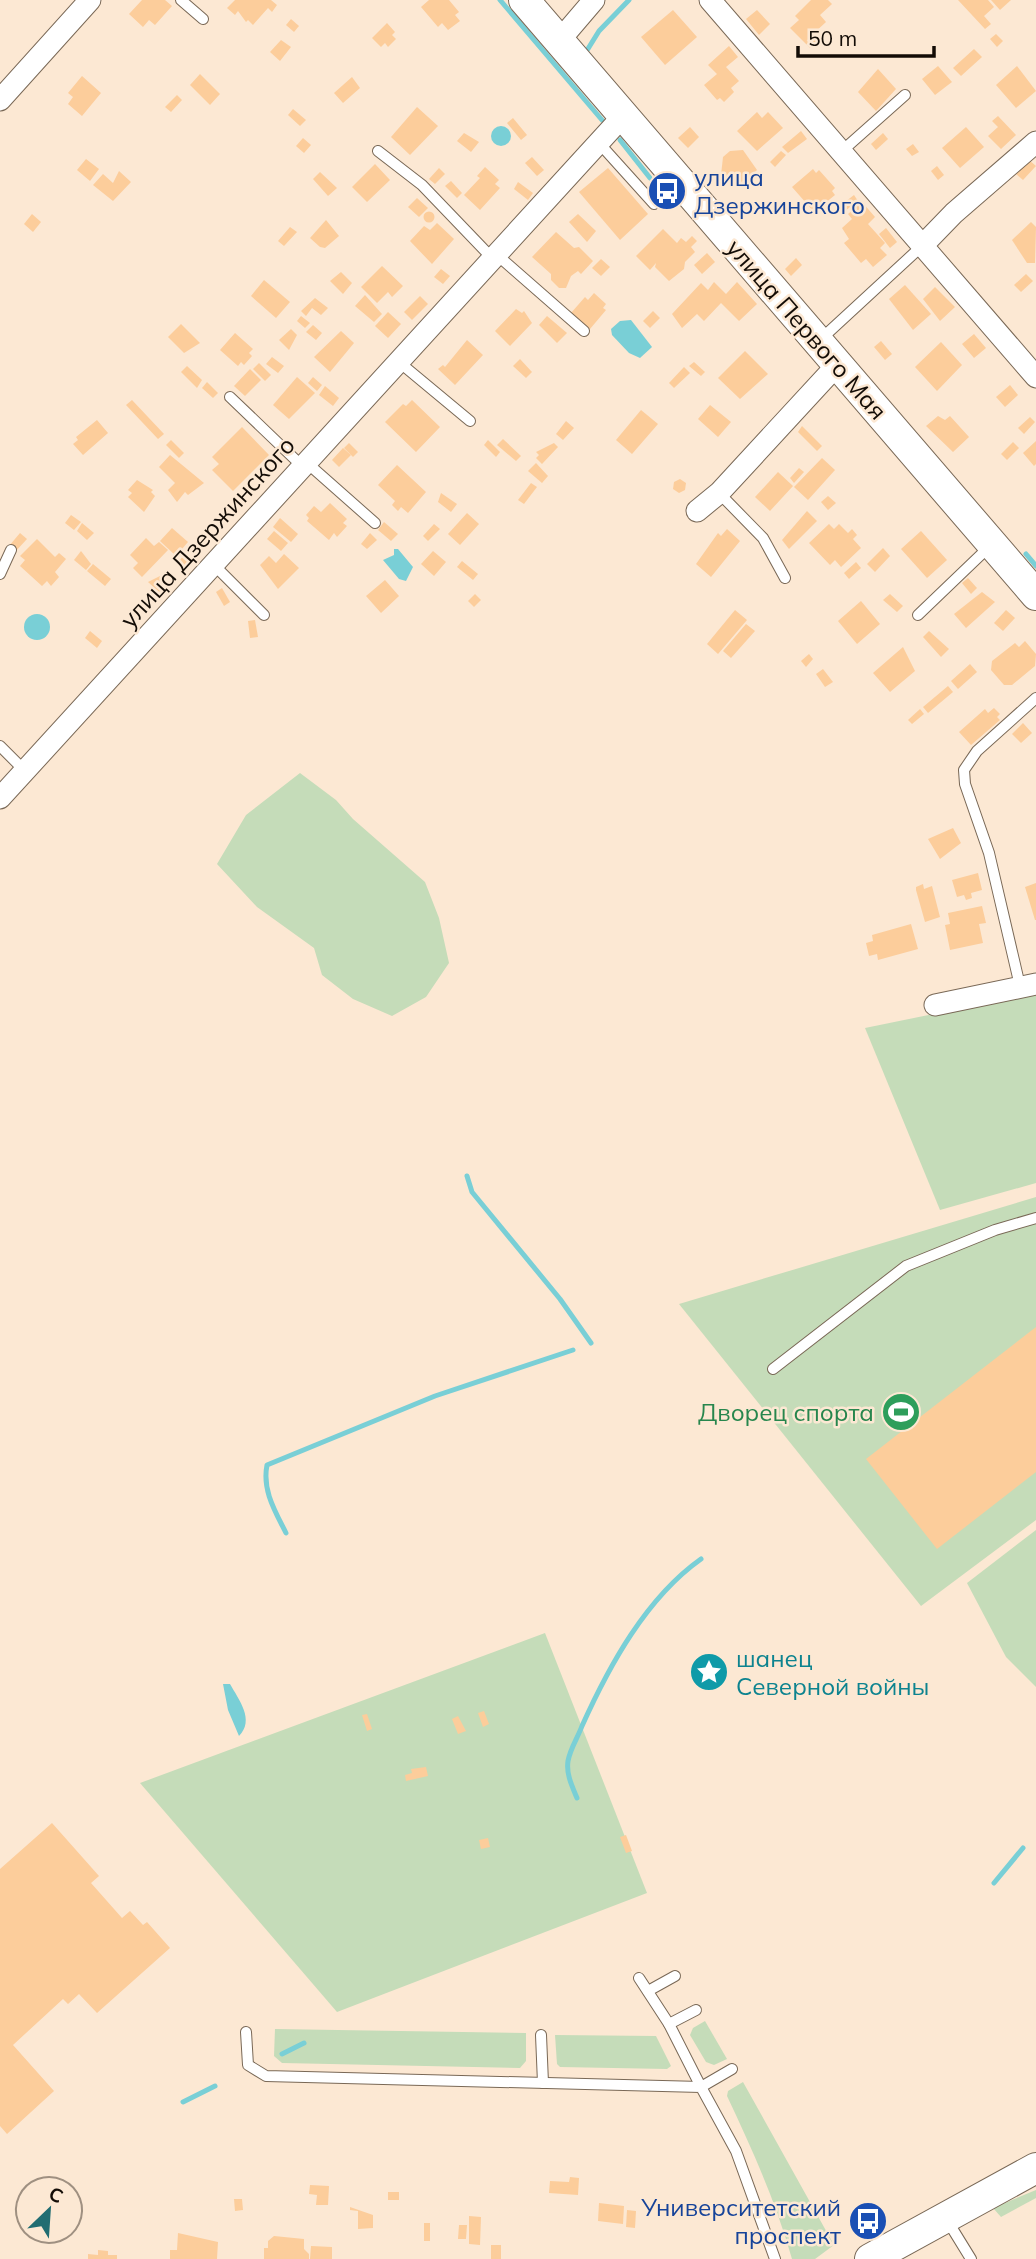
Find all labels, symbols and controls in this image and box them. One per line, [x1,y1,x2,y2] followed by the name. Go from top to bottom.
[798,14,934,58] scale bar
[808,25,857,51] text: 50 m
[694,162,865,220] place label: улица Дзержинского
[646,170,688,212] bus stop icon: улица Дзержинского
[721,233,893,425] street label: улица Первого Мая
[113,430,301,634] street label: улица Дзержинского
[880,1391,922,1433] sports icon: Дворец спорта
[698,1397,874,1427] place label: Дворец спорта
[736,1643,929,1701] place label: шанец Северной войны
[688,1651,730,1693] place icon: шанец Северной войны
[14,2175,84,2245] north arrow
[45,2181,67,2208] text: С
[640,2192,841,2250] place label: Университетский проспект
[847,2200,889,2242] bus stop icon: Университетский проспект

